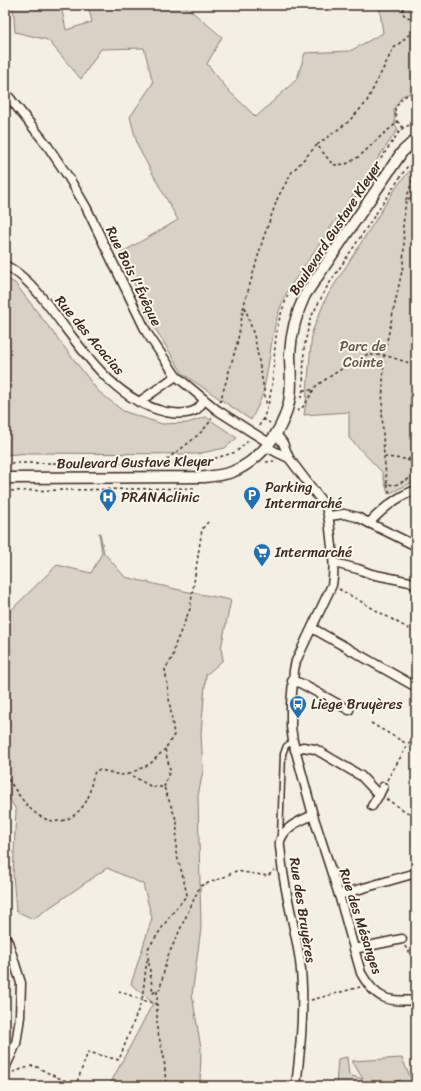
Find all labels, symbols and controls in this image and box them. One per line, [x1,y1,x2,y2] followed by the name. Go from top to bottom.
[282,155,389,301] street label: Boulevard Gustave Kleyer
[98,222,169,331] street label: Rue Bois l'Évêque
[48,290,131,382] street label: Rue des Acacias
[340,334,386,375] park label: Parc de Cointe
[57,449,215,476] street label: Boulevard Gustave Kleyer
[264,475,342,516] place label: Parking Intermarché
[121,485,199,510] place label: PRANAclinic
[242,485,262,510] parking icon: Parking Intermarché
[98,487,118,512] hospital icon: PRANAclinic
[274,540,352,565] place label: Intermarché
[252,542,272,567] supermarket icon: Intermarché
[311,692,403,717] place label: Liège Bruyères
[288,694,308,719] bus stop icon: Liège Bruyères
[282,856,323,965] street label: Rue des Bruyères
[332,865,389,978] street label: Rue des Mésanges

